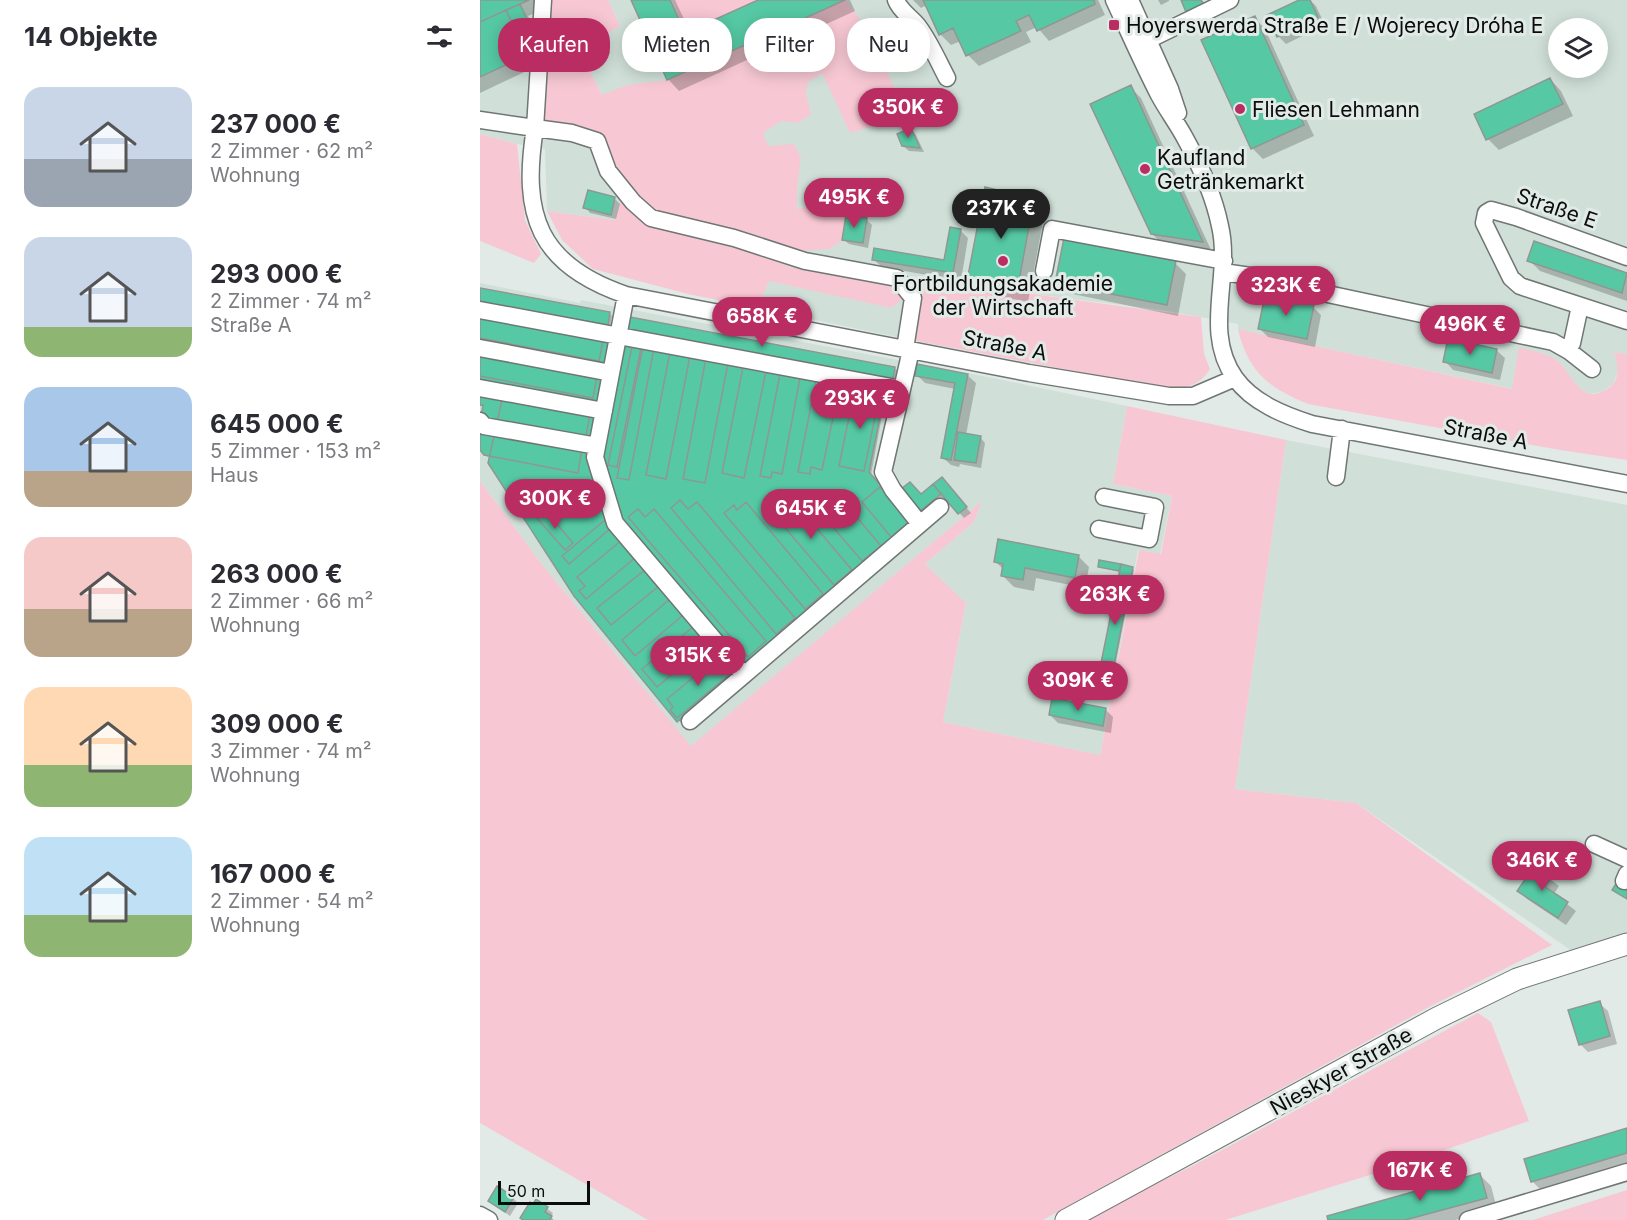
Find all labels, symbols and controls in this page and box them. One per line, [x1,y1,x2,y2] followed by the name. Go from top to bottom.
[1126,13,1543,38] place label: Hoyerswerda Straße E / Wojerecy Dróha E
[498,18,610,72] chip: Kaufen
[622,18,732,72] chip: Mieten
[744,18,835,72] chip: Filter
[847,18,930,72] chip: Neu
[1107,18,1121,32] marker: Hoyerswerda Straße E / Wojerecy Dróha E
[1548,18,1608,78] map controls
[1548,18,1608,78] button: layers
[423,20,456,53] icon: filters
[24,21,158,52] text: 14 Objekte
[859,88,957,139] pin: 350K €
[872,95,944,119] text: 350K €
[1252,97,1420,122] place label: Fliesen Lehmann
[1233,102,1247,116] marker: Fliesen Lehmann
[210,108,341,139] text: 237 000 €
[72,111,144,183] icon: home
[210,139,373,163] text: 2 Zimmer · 62 m²
[1157,145,1304,194] place label: Kaufland Getränkemarkt
[1138,162,1152,176] marker: Kaufland Getränkemarkt
[210,163,300,187] text: Wohnung
[805,178,903,229] pin: 495K €
[1513,183,1601,233] street label: Straße E
[818,185,890,209] text: 495K €
[952,189,1050,240] pin: 237K €
[966,196,1036,220] text: 237K €
[996,254,1010,268] marker: Fortbildungsakademie der Wirtschaft
[210,258,343,289] text: 293 000 €
[72,261,144,333] icon: home
[1237,266,1335,317] pin: 323K €
[893,271,1113,320] place label: Fortbildungsakademie der Wirtschaft
[1250,273,1322,297] text: 323K €
[210,289,372,313] text: 2 Zimmer · 74 m²
[713,297,811,348] pin: 658K €
[726,304,798,328] text: 658K €
[1421,305,1519,356] pin: 496K €
[1434,312,1506,336] text: 496K €
[210,313,292,337] text: Straße A
[961,325,1049,365] street label: Straße A
[811,379,909,430] pin: 293K €
[824,386,896,410] text: 293K €
[210,408,344,439] text: 645 000 €
[72,411,144,483] icon: home
[1442,414,1530,454] street label: Straße A
[210,439,381,463] text: 5 Zimmer · 153 m²
[210,463,258,487] text: Haus
[506,479,604,530] pin: 300K €
[519,486,591,510] text: 300K €
[762,489,860,540] pin: 645K €
[775,496,847,520] text: 645K €
[210,558,343,589] text: 263 000 €
[72,561,144,633] icon: home
[1066,575,1164,626] pin: 263K €
[1079,582,1151,606] text: 263K €
[210,589,373,613] text: 2 Zimmer · 66 m²
[210,613,300,637] text: Wohnung
[649,636,747,687] pin: 315K €
[664,643,732,667] text: 315K €
[1029,661,1127,712] pin: 309K €
[1042,668,1114,692] text: 309K €
[210,708,344,739] text: 309 000 €
[72,711,144,783] icon: home
[210,739,372,763] text: 3 Zimmer · 74 m²
[210,763,300,787] text: Wohnung
[1493,841,1591,892] pin: 346K €
[1506,848,1578,872] text: 346K €
[210,858,336,889] text: 167 000 €
[72,861,144,933] icon: home
[210,889,374,913] text: 2 Zimmer · 54 m²
[210,913,300,937] text: Wohnung
[1266,1022,1416,1120] street label: Nieskyer Straße
[1371,1151,1469,1202] pin: 167K €
[1387,1158,1453,1182] text: 167K €
[498,1178,590,1206] scale bar
[507,1181,545,1201] text: 50 m

